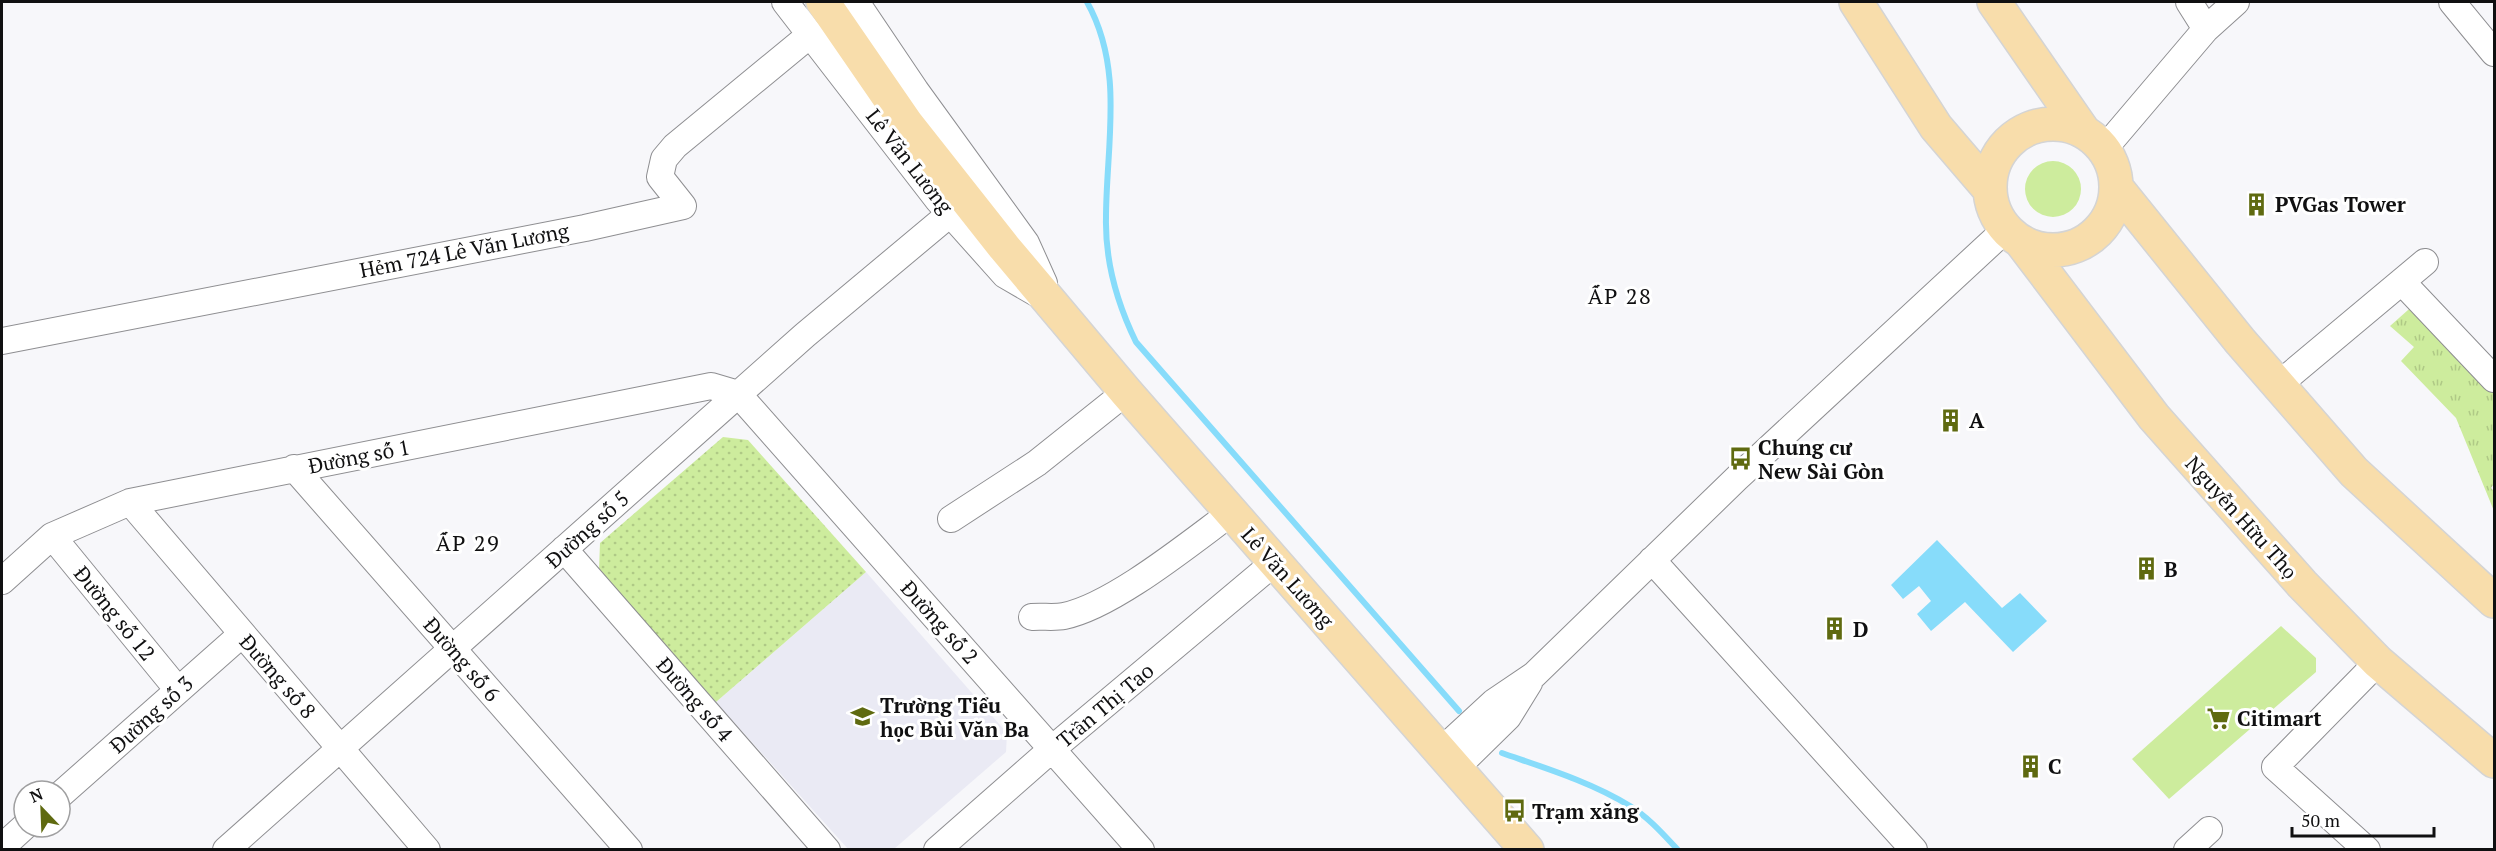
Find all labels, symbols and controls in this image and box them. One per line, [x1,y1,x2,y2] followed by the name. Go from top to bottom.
[860,103,960,220] street label: Lê Văn Lương
[2275,190,2406,218] place label: PVGas Tower
[2244,191,2270,217] building icon: PVGas Tower
[357,216,572,284] street label: Hẻm 724 Lê Văn Lương
[1588,281,1652,310] district label: ẤP 28
[1969,406,1985,434] place label: A
[1938,407,1964,433] building icon: A
[306,432,412,480] street label: Đường số 1
[1758,433,1884,485] place label: Chung cư New Sài Gòn
[1727,446,1753,472] bus stop icon: Chung cư New Sài Gòn
[2180,450,2304,584] street label: Nguyễn Hữu Thọ
[539,484,635,574] street label: Đường số 5
[1235,521,1341,634] street label: Lê Văn Lương
[436,528,500,557] district label: ẤP 29
[2164,555,2178,583] place label: B
[2133,556,2159,582] building icon: B
[68,560,162,666] street label: Đường số 12
[895,574,985,670] street label: Đường số 2
[418,611,506,707] street label: Đường số 6
[1853,615,1868,643] place label: D
[1822,616,1848,642] building icon: D
[234,628,322,724] street label: Đường số 8
[651,651,740,748] street label: Đường số 4
[1051,656,1159,754] street label: Trần Thị Tao
[103,669,199,759] street label: Đường số 3
[880,691,1030,743] place label: Trường Tiểu học Bùi Văn Ba
[849,704,875,730] school or university icon: Trường Tiểu học Bùi Văn Ba
[2237,704,2322,732] place label: Citimart
[2206,705,2232,731] supermarket icon: Citimart
[2048,752,2062,780] place label: C
[2017,753,2043,779] building icon: C
[12,779,72,839] north arrow
[26,783,46,808] text: N
[1532,797,1640,825] place label: Trạm xăng
[1501,798,1527,824] bus stop icon: Trạm xăng
[2292,800,2434,838] scale bar
[2301,808,2341,832] text: 50 m

